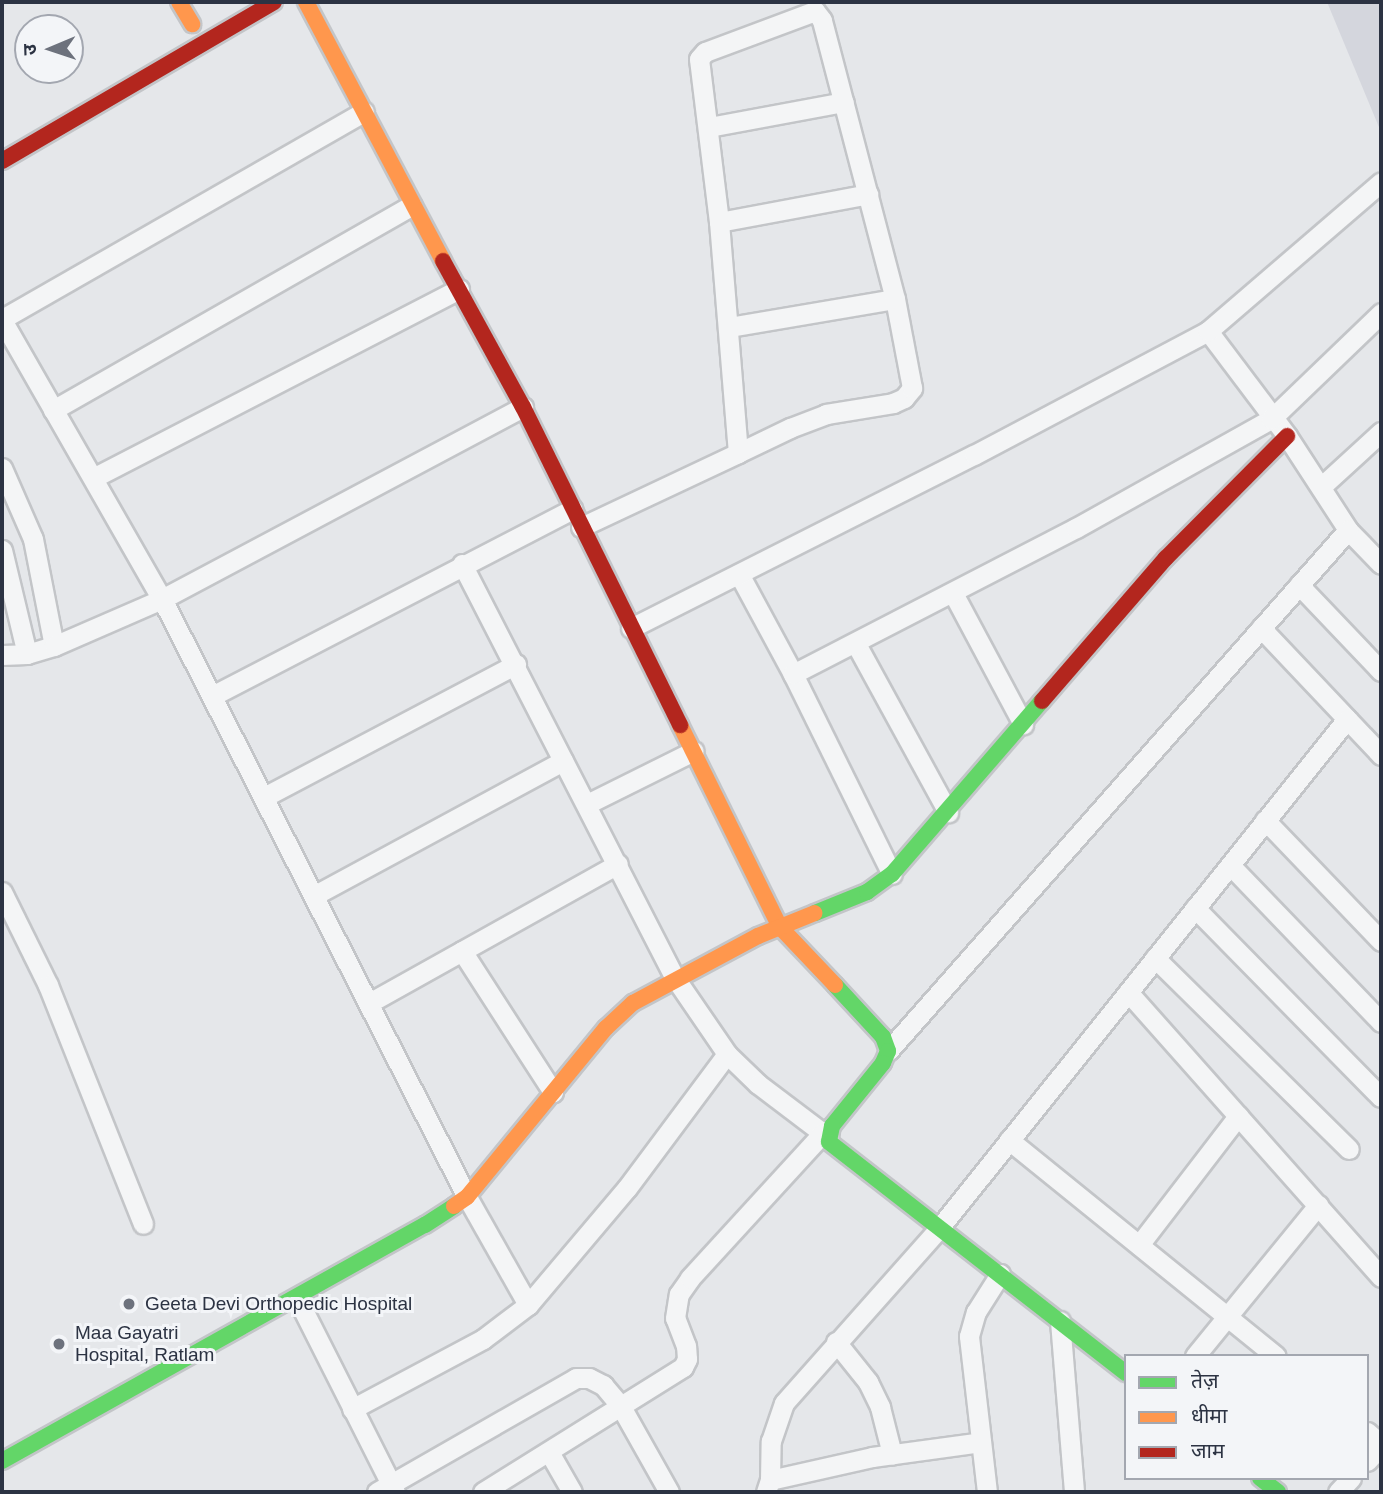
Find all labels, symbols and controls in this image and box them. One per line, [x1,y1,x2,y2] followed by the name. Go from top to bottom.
[14,14,84,84] north arrow
[19,44,40,56] text: उ
[145,1293,412,1315] place label: Geeta Devi Orthopedic Hospital
[119,1294,139,1314] marker: Geeta Devi Orthopedic Hospital
[75,1322,214,1366] place label: Maa Gayatri Hospital, Ratlam
[49,1334,69,1354] marker: Maa Gayatri Hospital, Ratlam
[1124,1354,1369,1480] legend
[1191,1369,1219,1392] text: तेज़
[1191,1404,1227,1427] text: धीमा
[1191,1439,1225,1462] text: जाम

